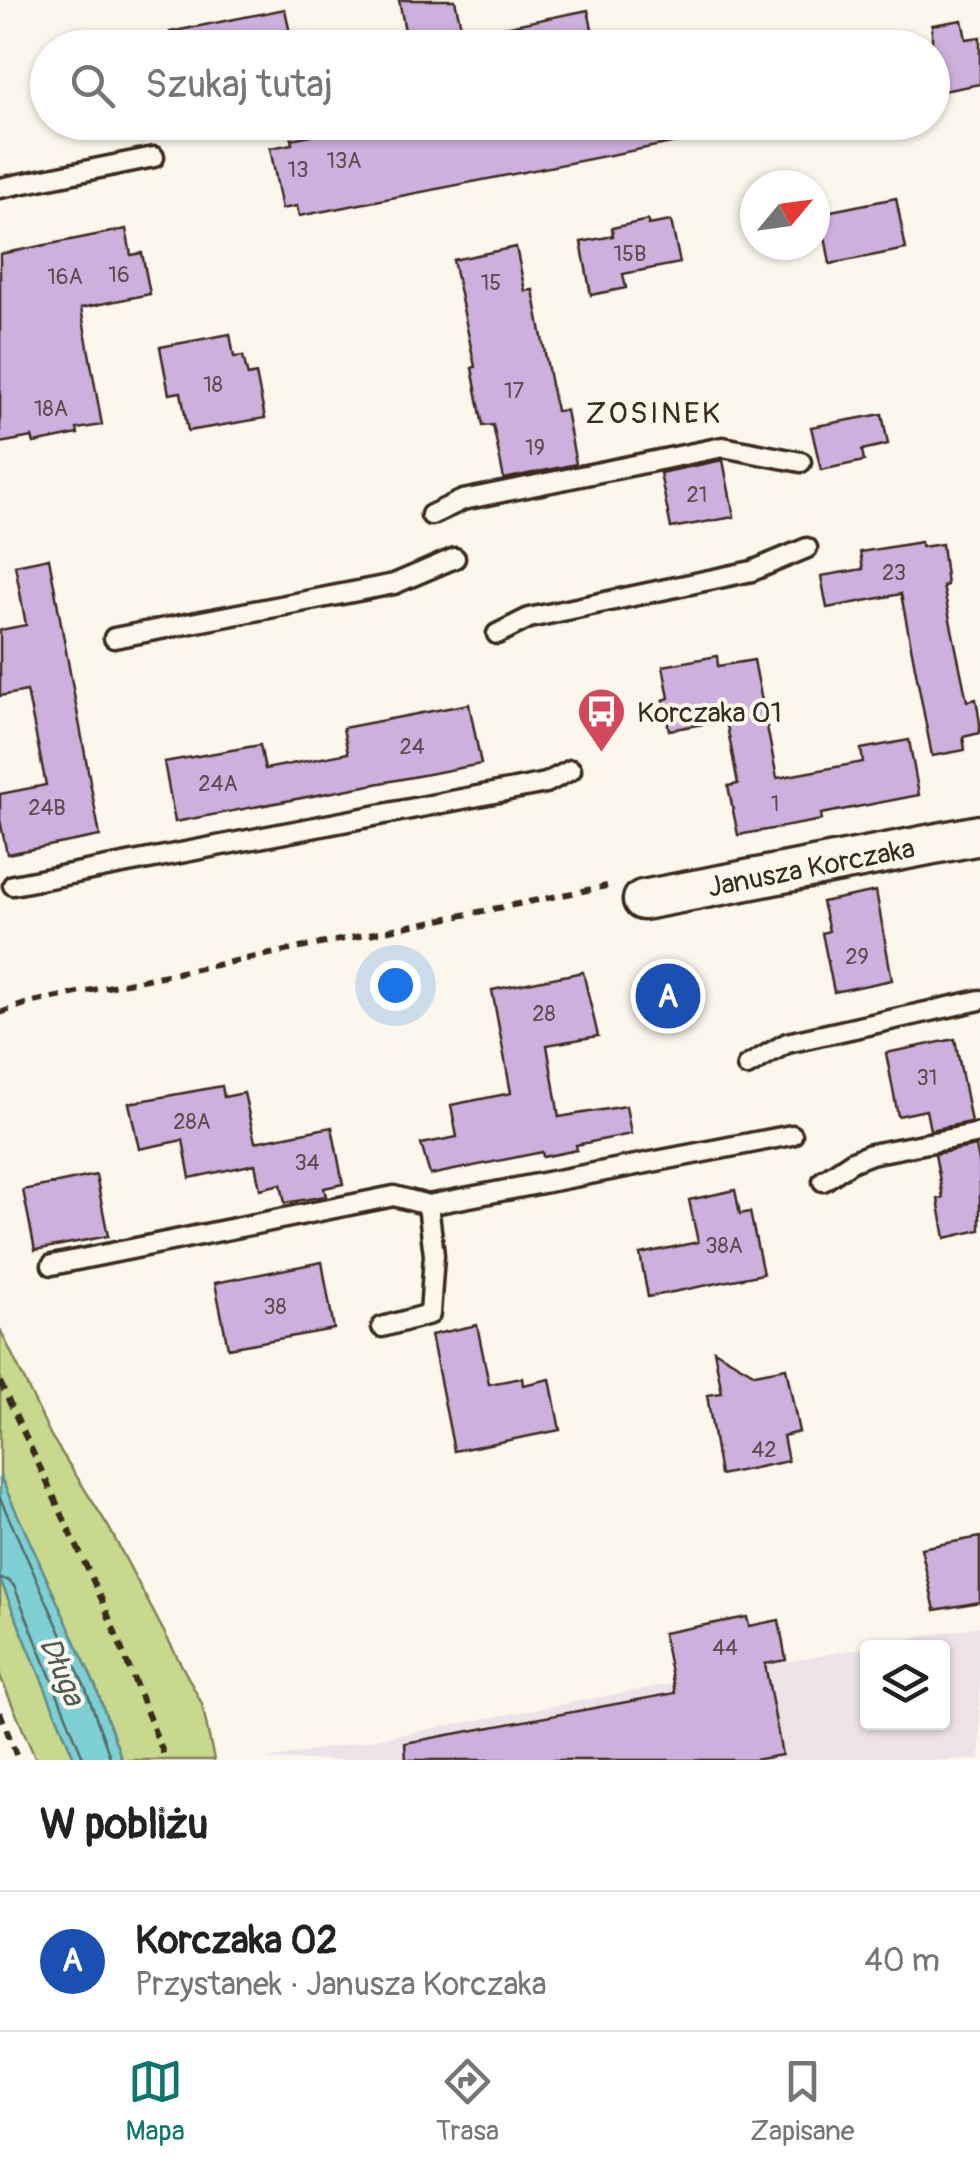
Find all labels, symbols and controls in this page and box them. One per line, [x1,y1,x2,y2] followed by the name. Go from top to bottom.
[30,30,950,140] search box
[65,58,120,113] icon: search
[145,61,333,109] text: Szukaj tutaj
[326,147,362,175] house number: 13A
[288,156,308,184] house number: 13
[740,170,830,260] north arrow
[614,240,646,268] house number: 15B
[108,261,130,289] house number: 16
[47,263,83,291] house number: 16A
[481,269,501,297] house number: 15
[203,371,223,399] house number: 18
[504,377,524,405] house number: 17
[34,395,68,423] house number: 18A
[586,395,722,432] district label: ZOSINEK
[525,434,545,462] house number: 19
[687,481,707,509] house number: 21
[882,559,906,587] house number: 23
[576,686,628,754] bus stop icon: Korczaka 01
[637,696,782,731] place label: Korczaka 01
[399,733,425,761] house number: 24
[198,770,238,798] house number: 24A
[771,790,779,818] house number: 1
[28,794,66,822] house number: 24B
[705,831,918,906] street label: Janusza Korczaka
[845,943,869,971] house number: 29
[636,958,700,1034] pin: A
[370,960,421,1011] your location
[532,1000,556,1028] house number: 28
[917,1064,937,1092] house number: 31
[173,1108,211,1136] house number: 28A
[294,1149,320,1177] house number: 34
[705,1232,743,1260] house number: 38A
[263,1293,287,1321] house number: 38
[751,1436,777,1464] house number: 42
[31,1632,93,1713] water label: Długa
[712,1634,738,1662] house number: 44
[860,1640,950,1730] map controls
[860,1640,950,1730] button: layers
[40,1799,208,1851] text: W pobliżu
[135,1917,338,1965] text: Korczaka 02
[62,1941,83,1981] text: A
[864,1941,940,1981] text: 40 m
[135,1965,547,2005] text: Przystanek · Janusza Korczaka
[125,2054,185,2149] tab: Mapa
[436,2054,499,2149] tab: Trasa
[750,2054,855,2149] tab: Zapisane

